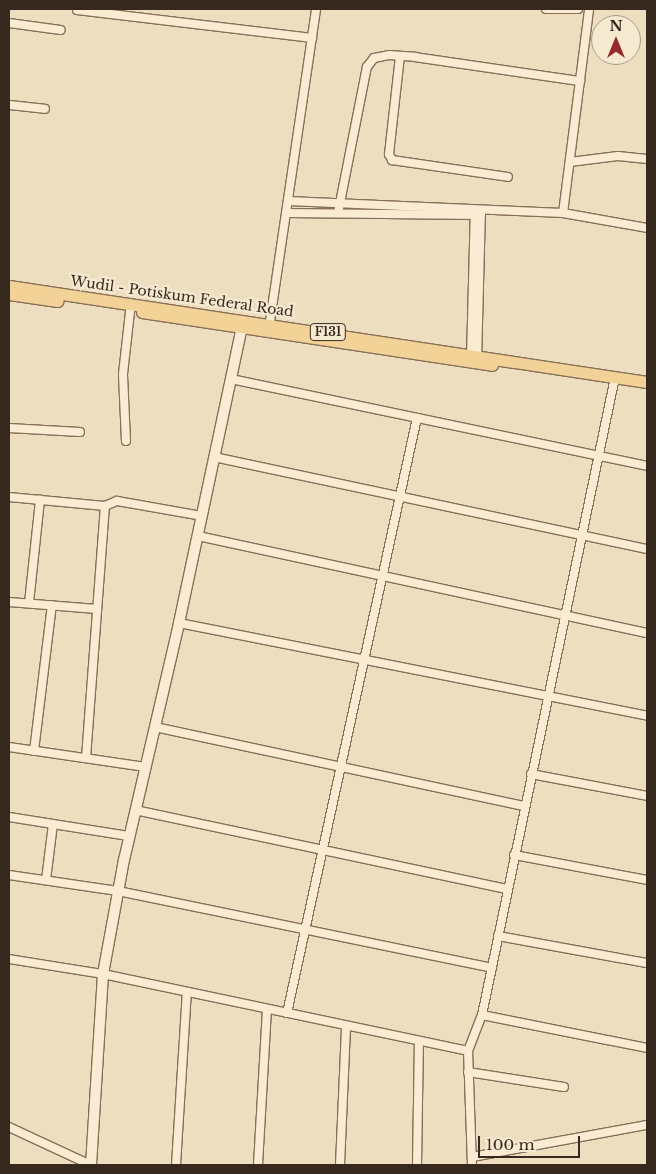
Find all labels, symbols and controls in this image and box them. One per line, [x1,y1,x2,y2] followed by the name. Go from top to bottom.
[591,15,641,65] north arrow
[609,17,623,35] text: N
[69,272,295,320] street label: Wudil - Potiskum Federal Road
[309,322,347,342] road number: F131
[481,1126,584,1158] scale bar
[486,1135,535,1154] text: 100 m

